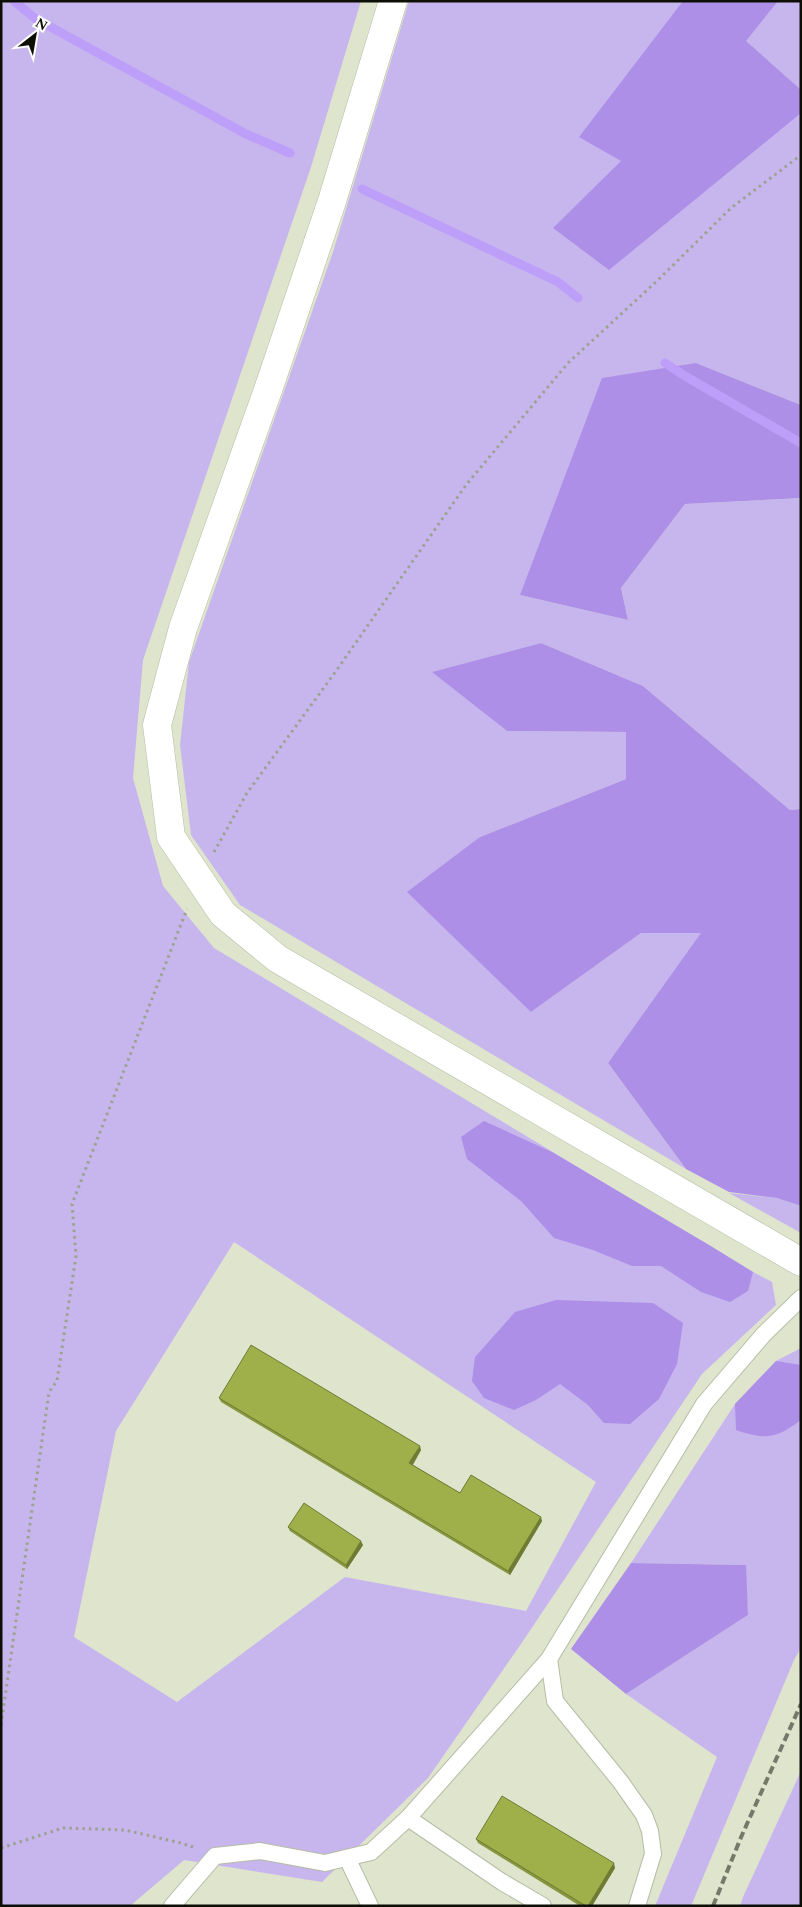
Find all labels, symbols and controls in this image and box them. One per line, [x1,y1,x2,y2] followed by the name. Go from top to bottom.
[10,10,60,60] north arrow
[31,12,52,36] text: N

